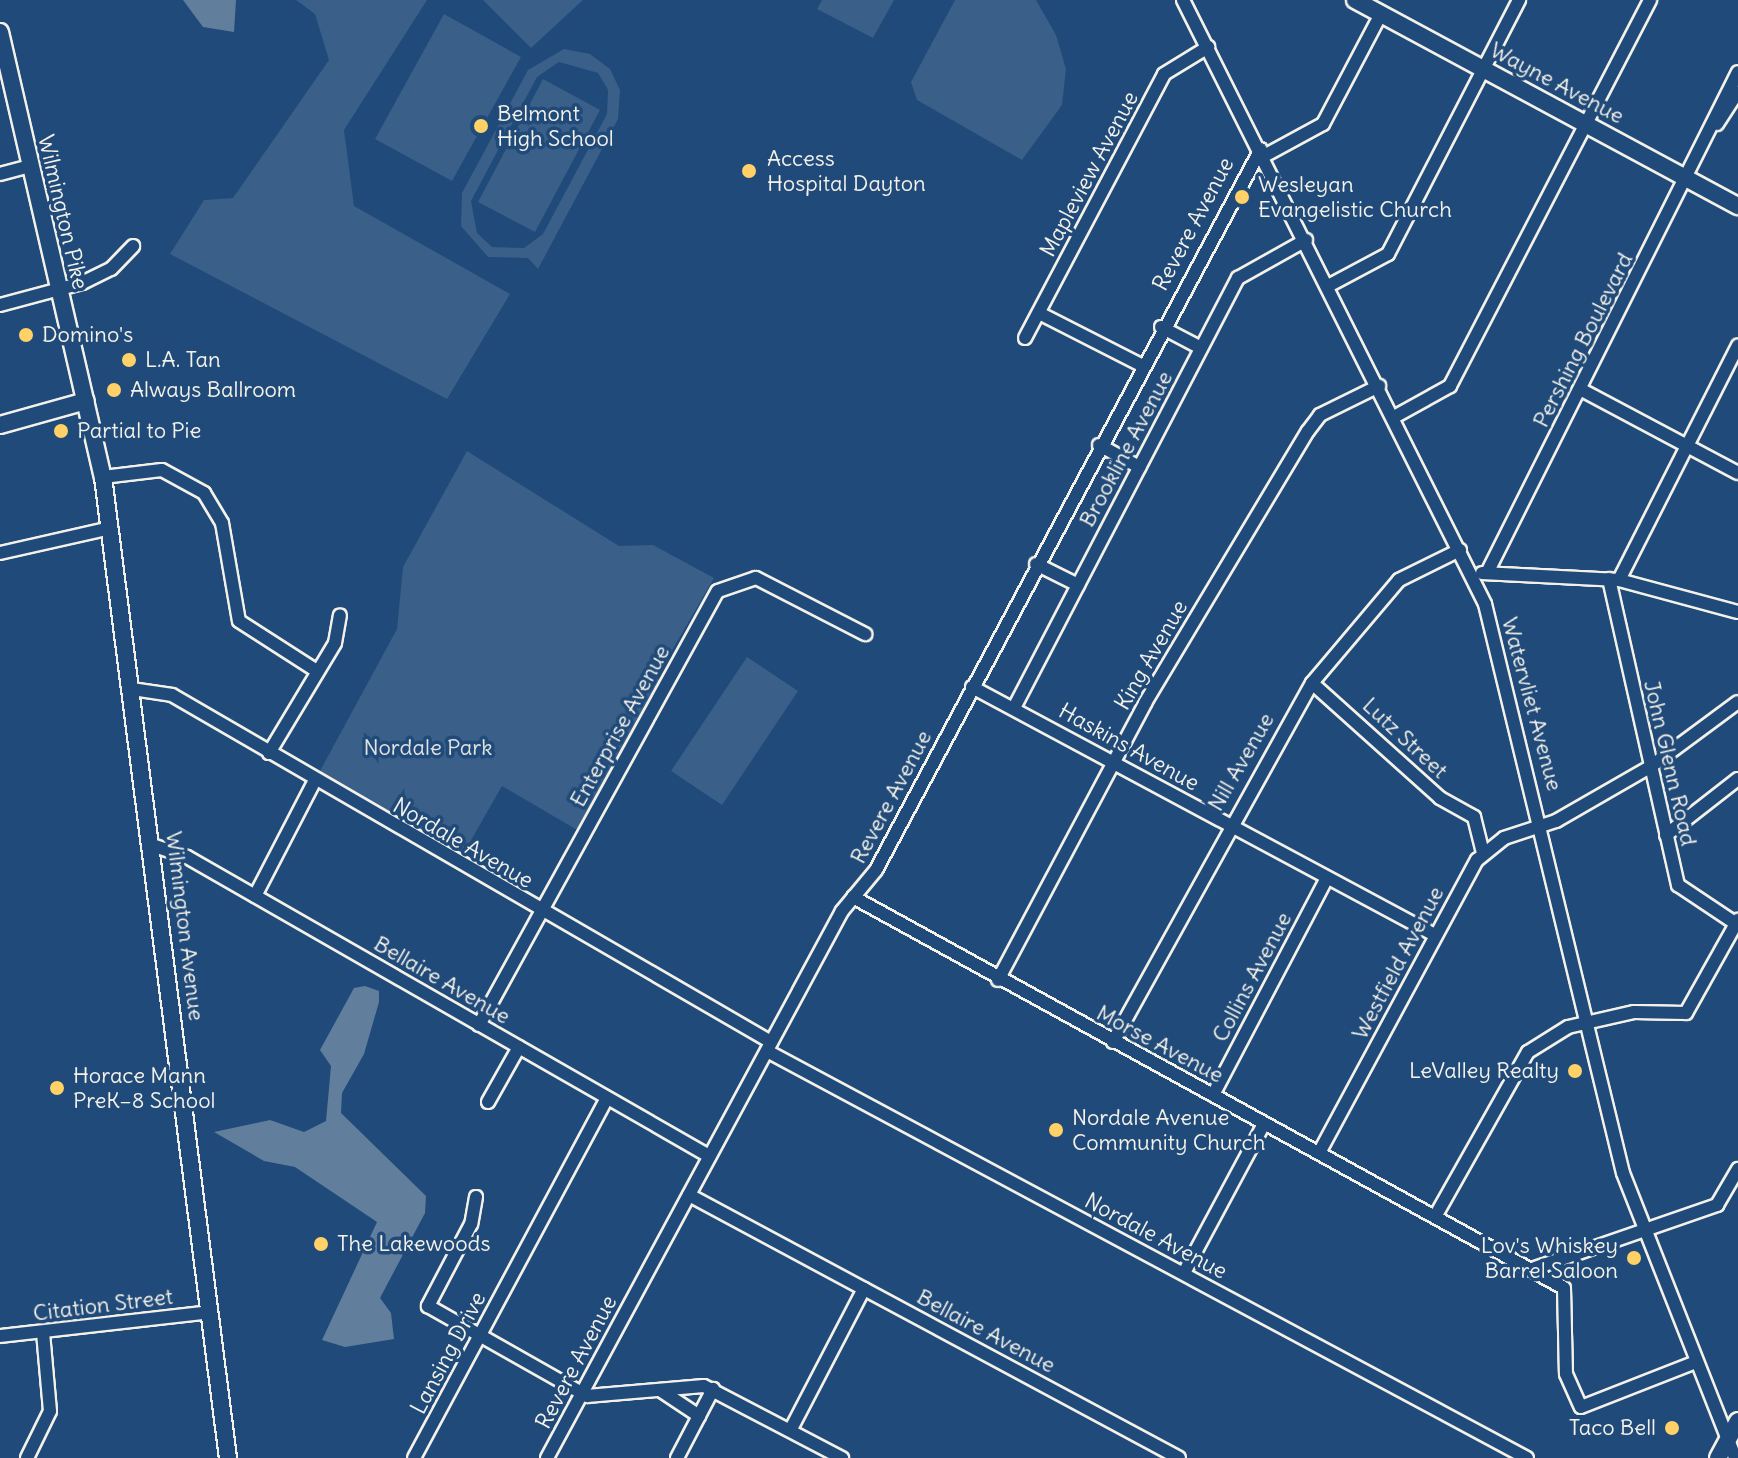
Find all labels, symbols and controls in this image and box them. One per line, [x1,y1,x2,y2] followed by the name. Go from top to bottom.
[1486,37,1628,129] street label: Wayne Avenue
[1034,87,1144,261] street label: Mapleview Avenue
[497,100,614,152] place label: Belmont High School
[472,117,490,135] marker: Belmont High School
[32,132,94,292] street label: Wilmington Pike
[767,145,926,196] place label: Access Hospital Dayton
[1147,153,1239,295] street label: Revere Avenue
[738,160,760,182] marker: Access Hospital Dayton
[1258,171,1452,222] place label: Wesleyan Evangelistic Church
[1233,188,1251,206] marker: Wesleyan Evangelistic Church
[1528,248,1638,432] street label: Pershing Boulevard
[42,322,133,348] place label: Domino's
[17,326,35,344] marker: Domino's
[145,347,221,373] place label: L.A. Tan
[120,351,138,369] marker: L.A. Tan
[1074,367,1178,531] street label: Brookline Avenue
[130,377,296,403] place label: Always Ballroom
[105,381,123,399] marker: Always Ballroom
[77,418,201,444] place label: Partial to Pie
[52,422,70,440] marker: Partial to Pie
[1109,595,1193,715] street label: King Avenue
[1496,614,1568,794] street label: Watervliet Avenue
[565,641,675,811] street label: Enterprise Avenue
[1638,678,1702,848] street label: John Glenn Road
[1357,692,1453,784] street label: Lutz Street
[1054,698,1204,796] street label: Haskins Avenue
[1202,708,1280,816] street label: Nill Avenue
[845,726,937,868] street label: Revere Avenue
[363,735,493,761] park label: Nordale Park
[388,792,538,894] street label: Nordale Avenue
[160,830,210,1022] street label: Wilmington Avenue
[1347,882,1449,1044] street label: Westfield Avenue
[1207,908,1297,1046] street label: Collins Avenue
[369,930,515,1030] street label: Bellaire Avenue
[1092,1000,1228,1088] street label: Morse Avenue
[1409,1058,1559,1084] place label: LeValley Realty
[73,1062,215,1114] place label: Horace Mann PreK–8 School
[1566,1062,1584,1080] marker: LeValley Realty
[48,1079,66,1097] marker: Horace Mann PreK–8 School
[1072,1104,1265,1156] place label: Nordale Avenue Community Church
[1047,1121,1065,1139] marker: Nordale Avenue Community Church
[1080,1187,1232,1285] street label: Nordale Avenue
[337,1231,491,1257] place label: The Lakewoods
[1481,1232,1618,1284] place label: Lov's Whiskey Barrel Saloon
[312,1235,330,1253] marker: The Lakewoods
[1625,1249,1643,1267] marker: Lov's Whiskey Barrel Saloon
[32,1283,174,1327] street label: Citation Street
[912,1283,1060,1379] street label: Bellaire Avenue
[405,1287,491,1419] street label: Lansing Drive
[530,1291,622,1433] street label: Revere Avenue
[1569,1415,1656,1441] place label: Taco Bell
[1663,1419,1681,1437] marker: Taco Bell

